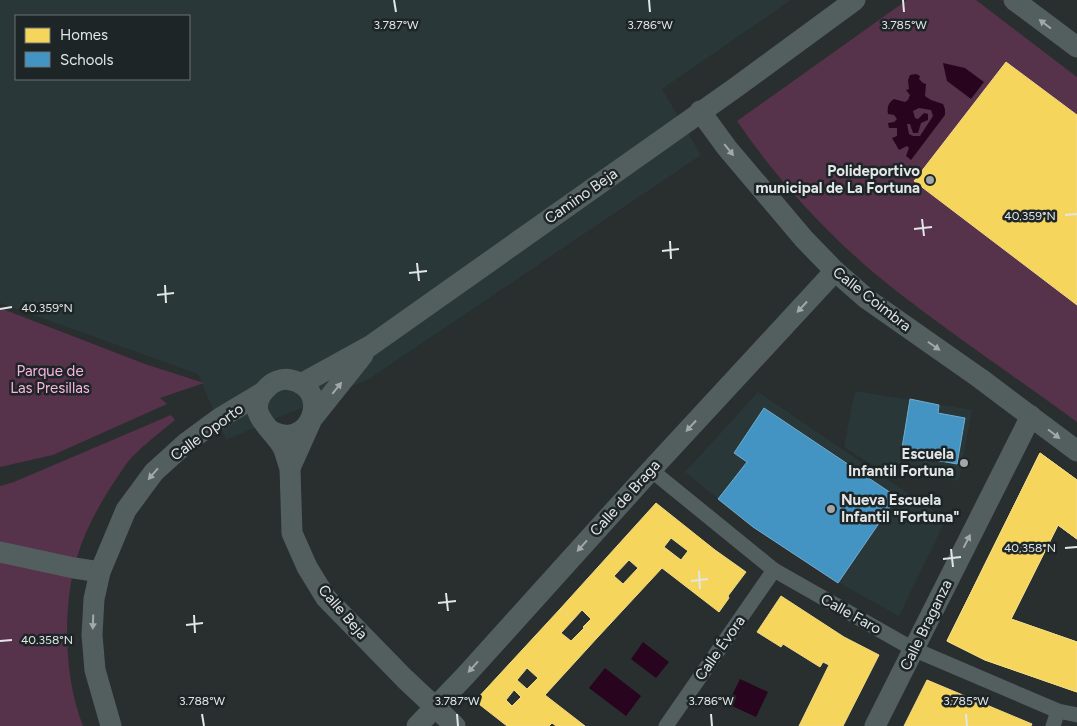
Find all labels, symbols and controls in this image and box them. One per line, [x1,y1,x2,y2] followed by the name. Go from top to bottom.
[15,15,190,80] legend
[373,18,419,32] text: 3.787°W
[627,18,673,32] text: 3.786°W
[881,18,927,32] text: 3.785°W
[1039,18,1052,29] one-way arrow
[60,26,108,44] text: Homes
[60,51,113,69] text: Schools
[724,143,735,156] one-way arrow
[755,162,920,197] place label: Polideportivo municipal de La Fortuna
[541,164,621,228] street label: Camino Beja
[924,174,936,186] marker: Polideportivo municipal de La Fortuna
[1004,209,1056,223] text: 40.359°N
[829,263,915,335] street label: Calle Coimbra
[21,301,73,315] text: 40.359°N
[796,301,808,313] one-way arrow
[927,341,941,351] one-way arrow
[10,362,90,397] park label: Parque de Las Presillas
[331,382,342,395] one-way arrow
[167,399,247,464] street label: Calle Oporto
[686,420,697,432] one-way arrow
[1047,428,1060,439] one-way arrow
[848,445,954,480] place label: Escuela Infantil Fortuna
[586,456,664,540] street label: Calle de Braga
[958,457,970,469] marker: Escuela Infantil Fortuna
[147,468,159,480] one-way arrow
[841,491,959,526] place label: Nueva Escuela Infantil "Fortuna"
[825,503,837,515] marker: Nueva Escuela Infantil "Fortuna"
[963,534,971,548] one-way arrow
[576,540,588,552] one-way arrow
[1004,541,1056,555] text: 40.358°N
[896,577,956,673] street label: Calle Braganza
[315,581,371,643] street label: Calle Beja
[818,590,885,638] street label: Calle Faro
[691,612,749,684] street label: Calle Évora
[89,614,97,630] one-way arrow
[21,633,73,647] text: 40.358°N
[467,660,479,672] one-way arrow
[179,694,226,708] text: 3.788°W
[434,694,480,708] text: 3.787°W
[688,694,734,708] text: 3.786°W
[943,694,989,708] text: 3.785°W

